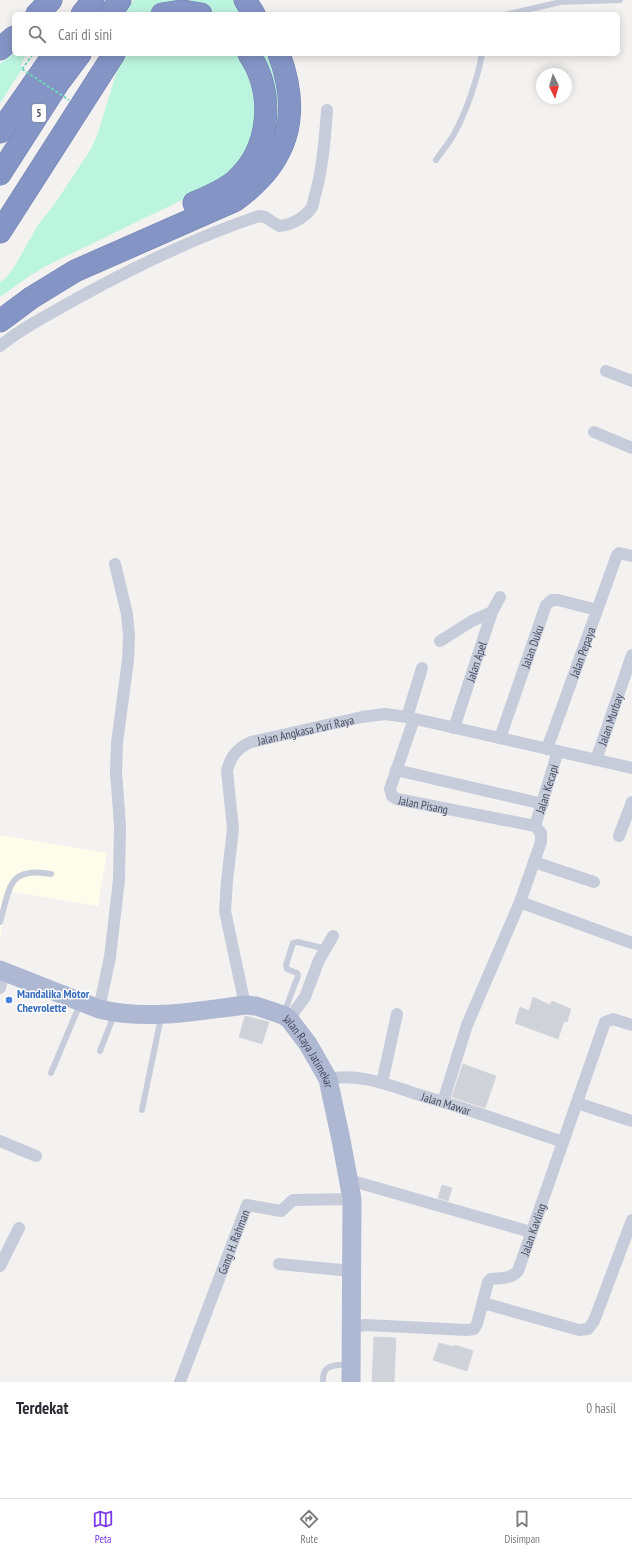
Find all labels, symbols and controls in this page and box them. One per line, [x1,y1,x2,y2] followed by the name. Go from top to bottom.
[12,12,620,56] search box
[26,23,48,45] icon: search
[58,25,112,44] text: Cari di sini
[536,68,572,104] north arrow
[32,104,46,122] road number: 5
[517,623,546,671] street label: Jalan Duku
[566,625,598,680] street label: Jalan Pepaya
[462,639,489,684] street label: Jalan Apel
[594,691,626,748] street label: Jalan Murbay
[255,712,355,748] street label: Jalan Angkasa Puri Raya
[532,762,561,816] street label: Jalan Kecapi
[396,792,450,816] street label: Jalan Pisang
[17,986,90,1015] place label: Mandalika Motor Chevrolette
[4,995,14,1005] marker: Mandalika Motor Chevrolette
[280,1010,337,1090] street label: Jalan Raya Jatimekar
[419,1088,473,1118] street label: Jalan Mawar
[516,1201,549,1258] street label: Jalan Kavling
[214,1207,252,1276] street label: Gang H. Rahman
[16,1397,68,1419] text: Terdekat
[586,1400,616,1417] text: 0 hasil
[92,1508,114,1546] tab: Peta
[298,1508,320,1546] tab: Rute
[504,1508,540,1546] tab: Disimpan

